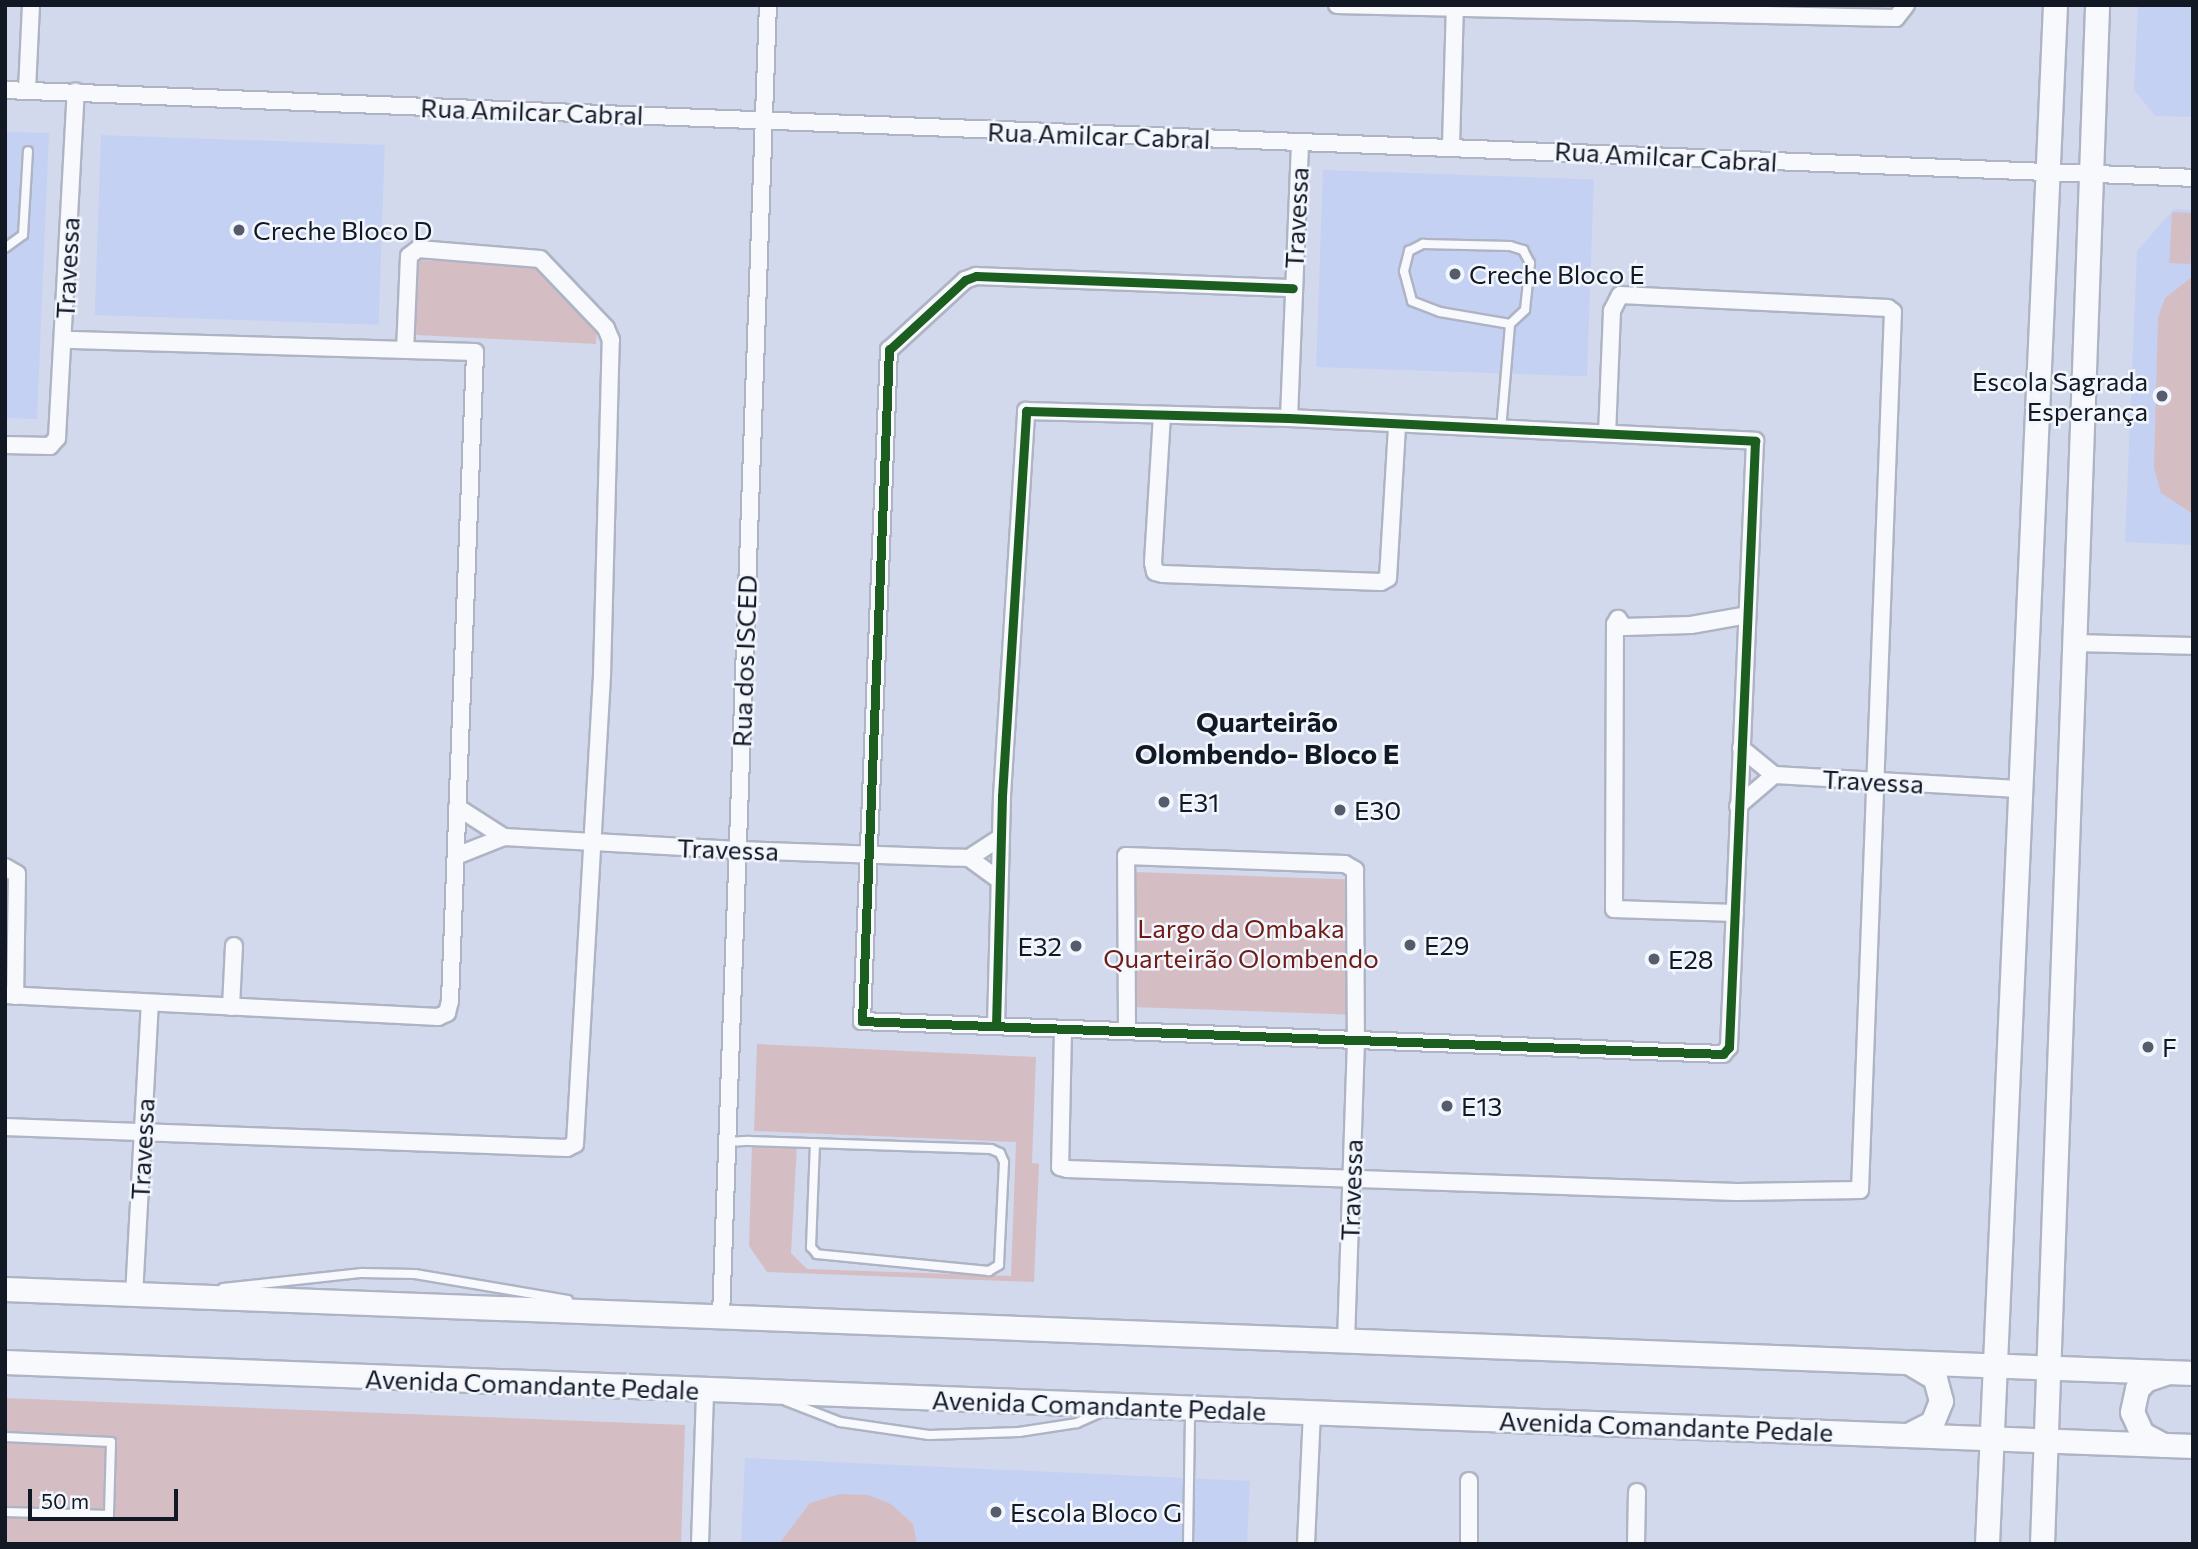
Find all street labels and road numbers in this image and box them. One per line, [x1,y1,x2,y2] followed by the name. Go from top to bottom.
[420,92,644,130] street label: Rua Amilcar Cabral
[987,116,1211,154] street label: Rua Amilcar Cabral
[1554,135,1778,177] street label: Rua Amilcar Cabral
[1278,166,1314,270] street label: Travessa
[49,216,85,320] street label: Travessa
[725,574,763,748] street label: Rua dos ISCED
[1821,763,1925,799] street label: Travessa
[677,832,779,866] street label: Travessa
[124,1097,160,1201] street label: Travessa
[1334,1139,1368,1241] street label: Travessa
[364,1363,700,1405] street label: Avenida Comandante Pedale
[931,1384,1267,1426] street label: Avenida Comandante Pedale
[1498,1405,1834,1447] street label: Avenida Comandante Pedale

